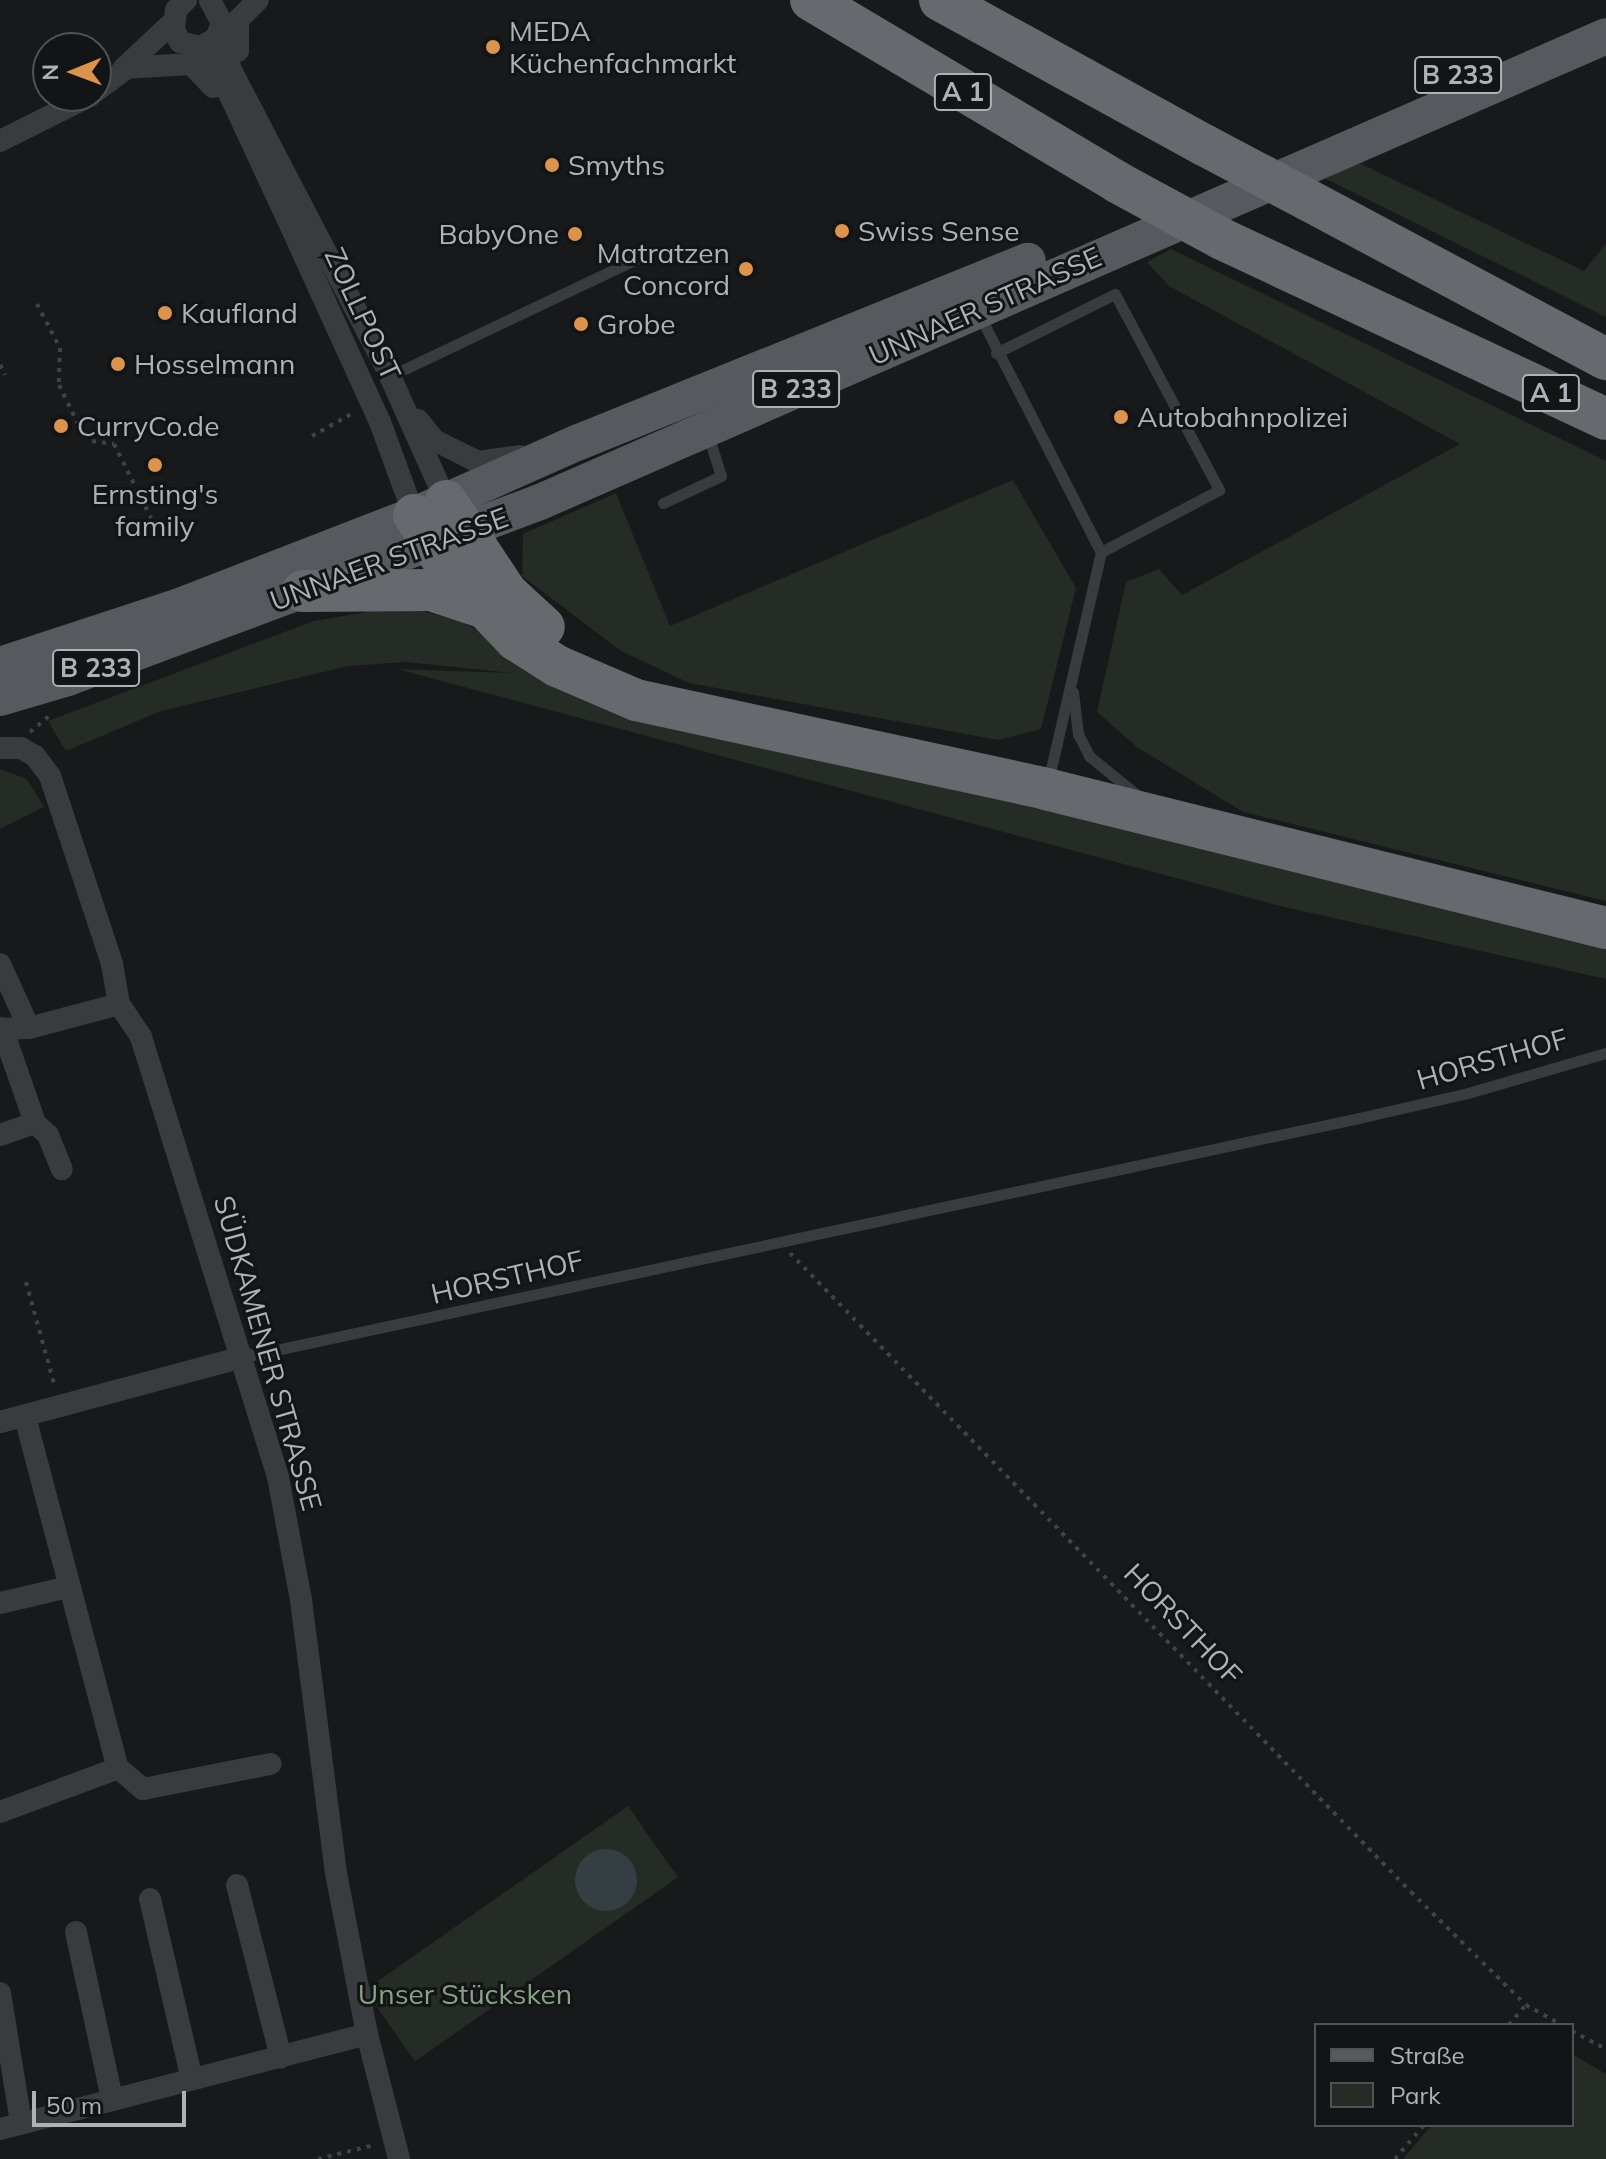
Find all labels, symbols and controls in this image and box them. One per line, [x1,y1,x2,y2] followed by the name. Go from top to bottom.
[509,14,736,80] place label: MEDA Küchenfachmarkt
[32,32,112,112] north arrow
[484,38,502,56] marker: MEDA Küchenfachmarkt
[1414,53,1502,97] road number: B 233
[36,64,64,81] text: N
[933,70,993,114] road number: A 1
[568,148,665,182] place label: Smyths
[543,156,561,174] marker: Smyths
[858,214,1020,248] place label: Swiss Sense
[438,217,559,251] place label: BabyOne
[833,222,851,240] marker: Swiss Sense
[566,225,584,243] marker: BabyOne
[597,236,730,302] place label: Matratzen Concord
[864,240,1106,372] street label: UNNAER STRASSE
[318,243,408,385] street label: ZOLLPOST
[737,260,755,278] marker: Matratzen Concord
[181,296,298,330] place label: Kaufland
[156,304,174,322] marker: Kaufland
[597,307,675,341] place label: Grobe
[572,315,590,333] marker: Grobe
[134,347,295,381] place label: Hosselmann
[109,355,127,373] marker: Hosselmann
[752,367,840,411] road number: B 233
[1521,371,1581,415] road number: A 1
[1137,400,1348,434] place label: Autobahnpolizei
[1112,408,1130,426] marker: Autobahnpolizei
[77,409,219,443] place label: CurryCo.de
[52,417,70,435] marker: CurryCo.de
[146,456,164,474] marker: Ernsting's family
[92,477,218,543] place label: Ernsting's family
[265,500,513,618] street label: UNNAER STRASSE
[52,646,140,690] road number: B 233
[1413,1021,1571,1097] street label: HORSTHOF
[207,1192,329,1514] street label: SÜDKAMENER STRASSE
[428,1243,586,1311] street label: HORSTHOF
[1117,1557,1249,1691] street label: HORSTHOF
[358,1977,572,2011] park label: Unser Stücksken
[1314,2023,1574,2127] legend
[1390,2040,1465,2070] text: Straße
[36,2075,190,2125] scale bar
[1390,2080,1441,2110] text: Park
[46,2090,102,2120] text: 50 m

